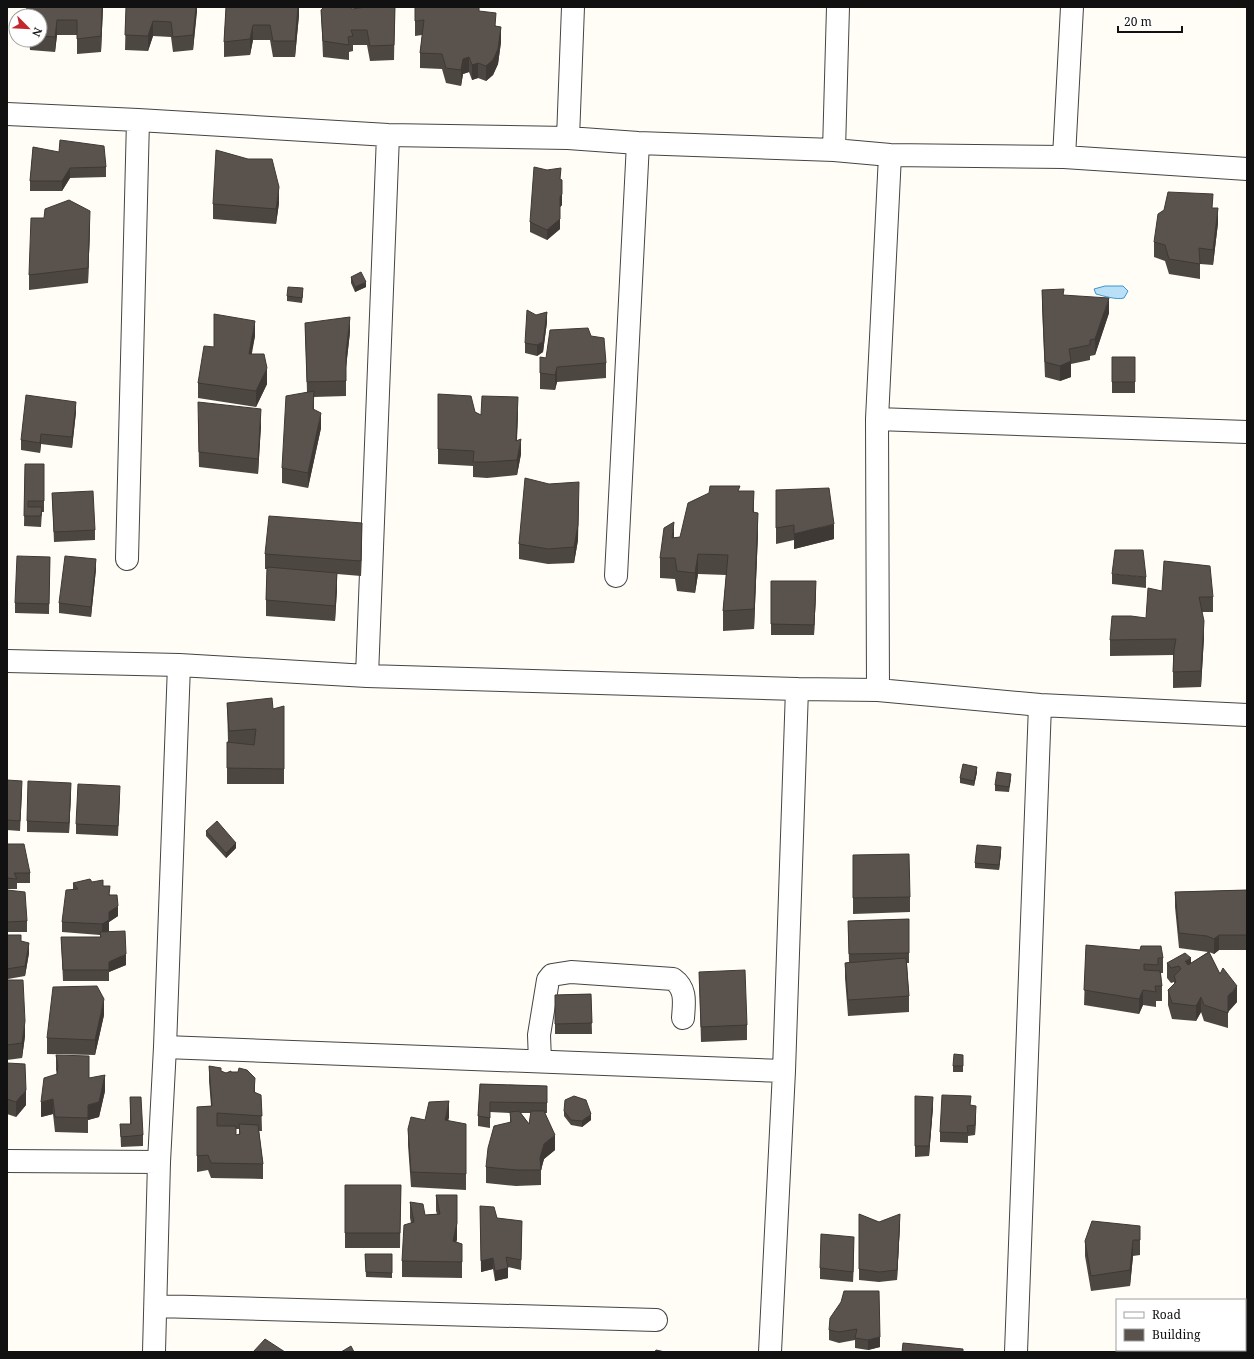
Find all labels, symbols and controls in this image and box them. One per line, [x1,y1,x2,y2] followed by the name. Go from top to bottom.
[8,8,48,48] north arrow
[1118,8,1182,34] scale bar
[1124,13,1152,30] text: 20 m
[29,25,46,40] text: N
[1116,1299,1246,1351] legend
[1152,1306,1182,1323] text: Road
[1152,1326,1201,1343] text: Building

